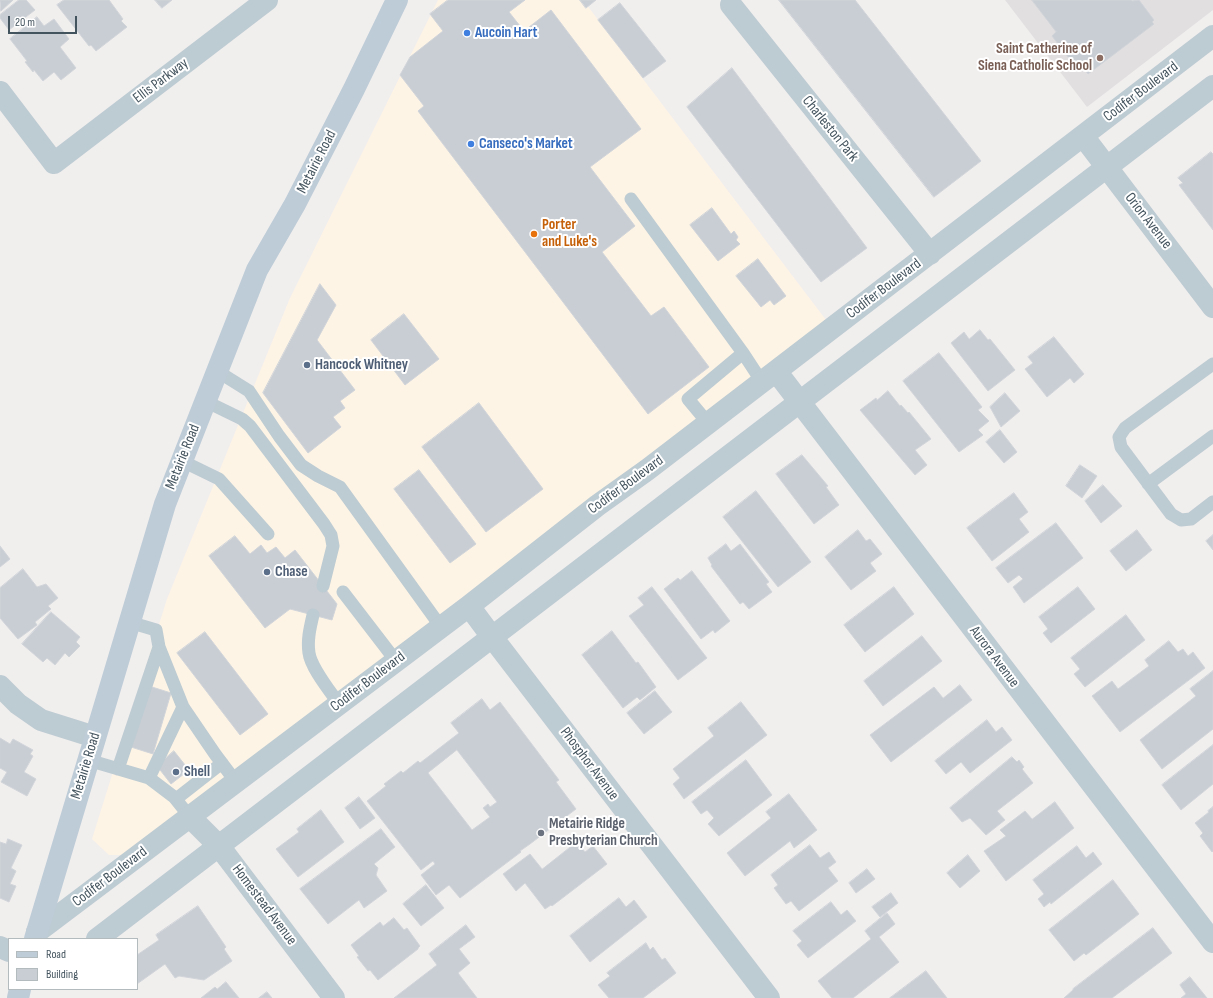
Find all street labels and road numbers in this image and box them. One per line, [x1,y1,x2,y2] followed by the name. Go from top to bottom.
[130,54,192,108] street label: Ellis Parkway
[1100,58,1182,126] street label: Codifer Boulevard
[798,92,862,166] street label: Charleston Park
[293,127,341,197] street label: Metairie Road
[1121,189,1175,253] street label: Orion Avenue
[843,255,925,323] street label: Codifer Boulevard
[162,422,204,492] street label: Metairie Road
[585,452,667,518] street label: Codifer Boulevard
[965,623,1023,691] street label: Aurora Avenue
[327,648,409,716] street label: Codifer Boulevard
[556,724,622,804] street label: Phosphor Avenue
[67,731,105,801] street label: Metairie Road
[69,843,151,911] street label: Codifer Boulevard
[228,861,300,949] street label: Homestead Avenue

